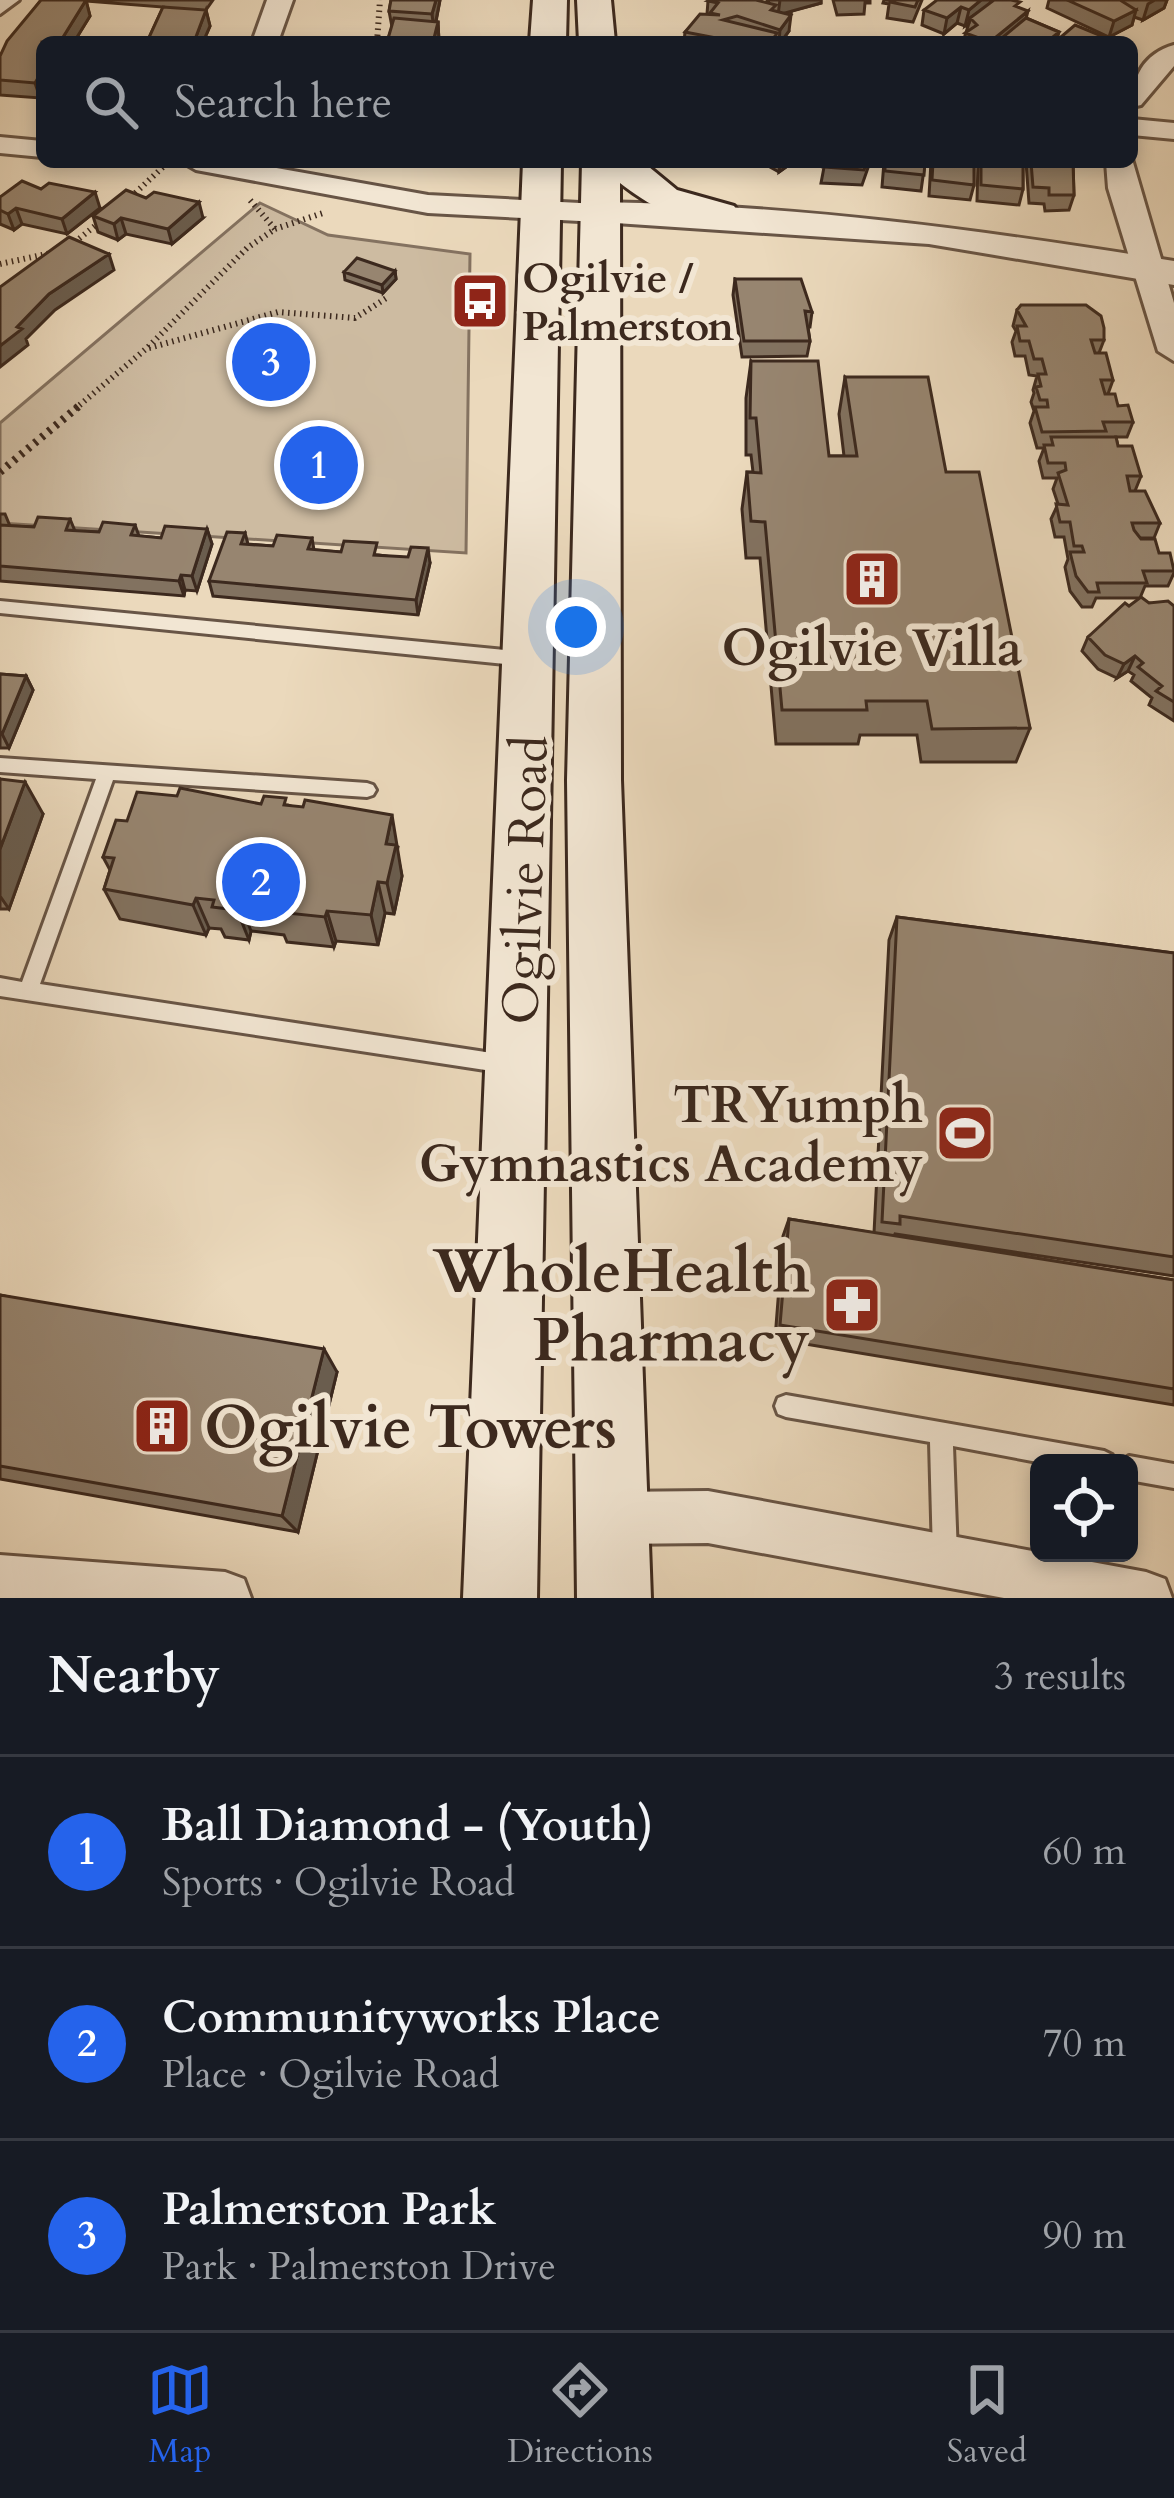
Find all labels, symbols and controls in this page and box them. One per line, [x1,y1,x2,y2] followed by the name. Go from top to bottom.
[36,36,1138,168] search box
[78,69,144,135] icon: search
[174,72,392,133] text: Search here
[522,250,734,355] place label: Ogilvie / Palmerston
[449,270,511,332] bus stop icon: Ogilvie / Palmerston
[232,317,310,407] pin: 3
[280,420,358,510] pin: 1
[841,548,903,610] building icon: Ogilvie Villa
[546,597,606,657] your location
[722,614,1022,684] place label: Ogilvie Villa
[486,734,566,1026] street label: Ogilvie Road
[222,837,300,927] pin: 2
[419,1071,923,1200] place label: TRYumph Gymnastics Academy
[934,1102,996,1164] sports icon: TRYumph Gymnastics Academy
[432,1232,810,1382] place label: WholeHealth Pharmacy
[821,1274,883,1336] pharmacy icon: WholeHealth Pharmacy
[204,1388,617,1469] place label: Ogilvie Towers
[131,1395,193,1457] building icon: Ogilvie Towers
[1030,1454,1138,1562] map controls
[1030,1454,1138,1562] button: locate
[48,1641,220,1711] text: Nearby
[994,1650,1126,1703] text: 3 results
[162,1795,654,1856] text: Ball Diamond - (Youth)
[77,1825,97,1878] text: 1
[1043,1825,1126,1878] text: 60 m
[162,1856,515,1909] text: Sports · Ogilvie Road
[162,1987,661,2048] text: Communityworks Place
[77,2017,97,2070] text: 2
[1043,2017,1126,2070] text: 70 m
[162,2048,499,2101] text: Place · Ogilvie Road
[162,2179,496,2240] text: Palmerston Park
[77,2209,97,2262] text: 3
[1043,2209,1126,2262] text: 90 m
[162,2240,556,2293] text: Park · Palmerston Drive
[147,2357,213,2474] tab: Map
[507,2357,653,2474] tab: Directions
[947,2357,1027,2474] tab: Saved

